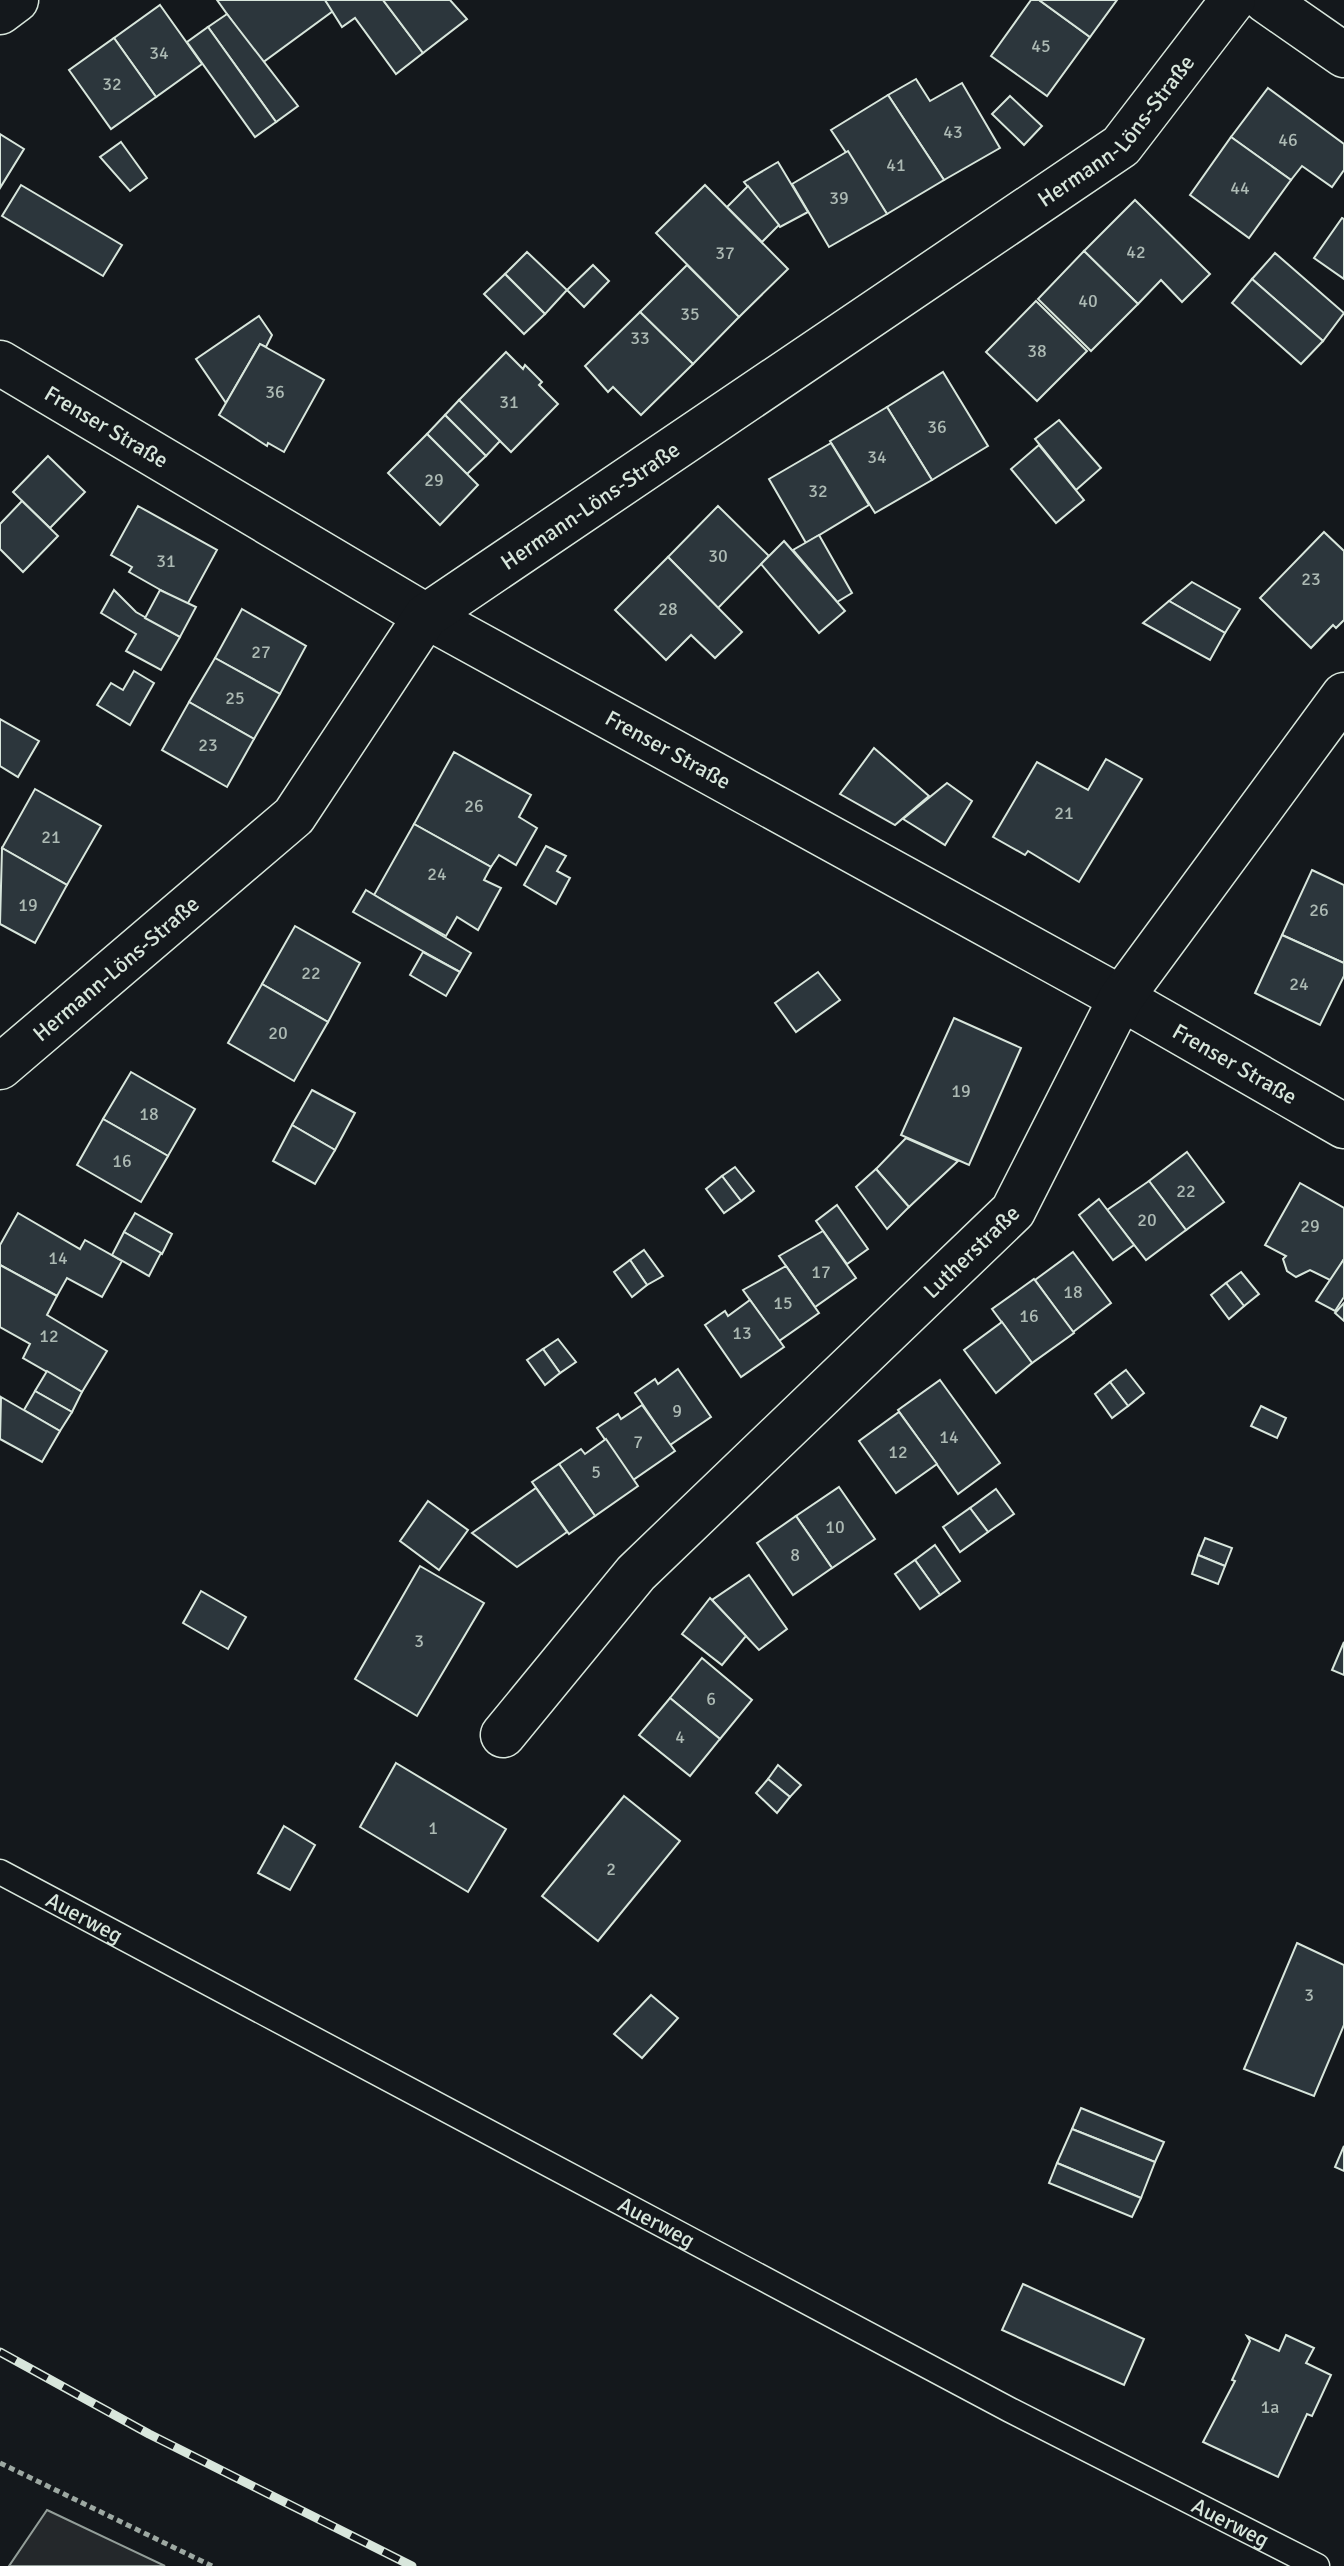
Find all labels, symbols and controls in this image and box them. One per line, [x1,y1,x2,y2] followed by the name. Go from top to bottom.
[1031,35,1051,57] house number: 45
[149,42,169,64] house number: 34
[1032,49,1200,213] street label: Hermann-Löns-Straße
[102,73,122,95] house number: 32
[943,121,963,143] house number: 43
[1278,129,1298,151] house number: 46
[886,154,906,176] house number: 41
[1230,177,1250,199] house number: 44
[829,187,849,209] house number: 39
[1126,241,1146,263] house number: 42
[715,242,735,264] house number: 37
[1078,290,1098,312] house number: 40
[680,303,700,325] house number: 35
[630,327,650,349] house number: 33
[1027,340,1047,362] house number: 38
[40,380,173,474] street label: Frenser Straße
[265,381,285,403] house number: 36
[499,391,519,413] house number: 31
[927,416,947,438] house number: 36
[496,436,685,576] street label: Hermann-Löns-Straße
[867,446,887,468] house number: 34
[424,469,444,491] house number: 29
[808,480,828,502] house number: 32
[708,545,728,567] house number: 30
[156,550,176,572] house number: 31
[1301,568,1321,590] house number: 23
[658,598,678,620] house number: 28
[251,641,271,663] house number: 27
[225,687,245,709] house number: 25
[601,704,736,795] street label: Frenser Straße
[198,734,218,756] house number: 23
[464,795,484,817] house number: 26
[1054,802,1074,824] house number: 21
[41,826,61,848] house number: 21
[427,863,447,885] house number: 24
[27,890,205,1047] street label: Hermann-Löns-Straße
[18,894,38,916] house number: 19
[1309,899,1329,921] house number: 26
[301,962,321,984] house number: 22
[1289,973,1309,995] house number: 24
[1168,1018,1302,1110] street label: Frenser Straße
[268,1022,288,1044] house number: 20
[951,1080,971,1102] house number: 19
[139,1103,159,1125] house number: 18
[112,1150,132,1172] house number: 16
[1176,1180,1196,1202] house number: 22
[918,1199,1025,1304] street label: Lutherstraße
[1137,1209,1157,1231] house number: 20
[1300,1215,1320,1237] house number: 29
[48,1247,68,1269] house number: 14
[811,1261,831,1283] house number: 17
[1063,1281,1083,1303] house number: 18
[773,1292,793,1314] house number: 15
[1019,1305,1039,1327] house number: 16
[732,1322,752,1344] house number: 13
[39,1325,59,1347] house number: 12
[672,1400,682,1422] house number: 9
[939,1426,959,1448] house number: 14
[633,1431,643,1453] house number: 7
[888,1441,908,1463] house number: 12
[591,1461,601,1483] house number: 5
[825,1516,845,1538] house number: 10
[790,1544,800,1566] house number: 8
[414,1630,424,1652] house number: 3
[706,1688,716,1710] house number: 6
[675,1726,685,1748] house number: 4
[428,1817,438,1839] house number: 1
[606,1858,616,1880] house number: 2
[41,1886,127,1949] street label: Auerweg
[1304,1984,1314,2006] house number: 3
[613,2191,699,2254] street label: Auerweg
[1261,2396,1279,2418] house number: 1a
[1187,2492,1274,2553] street label: Auerweg

